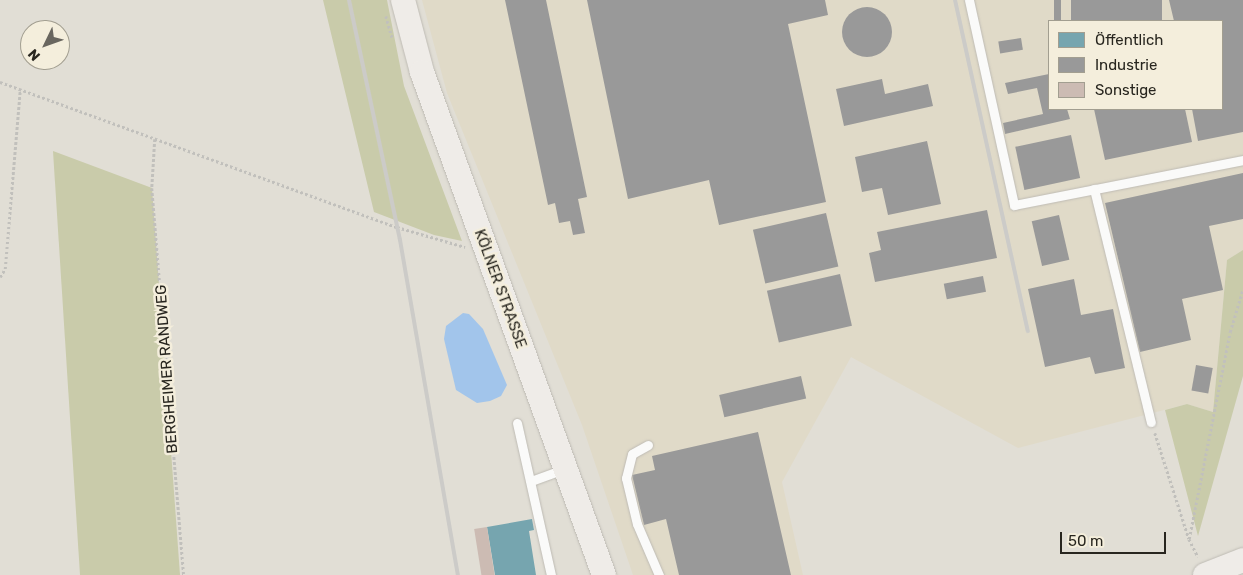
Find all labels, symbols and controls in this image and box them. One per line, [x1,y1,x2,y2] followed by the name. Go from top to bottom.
[20,20,70,70] north arrow
[1048,20,1223,110] legend
[1095,31,1163,49] text: Öffentlich
[25,45,44,64] text: N
[1095,56,1157,74] text: Industrie
[1095,81,1157,99] text: Sonstige
[470,227,530,351] street label: KÖLNER STRASSE
[152,284,182,454] street label: BERGHEIMER RANDWEG
[1063,522,1169,554] scale bar
[1068,532,1103,550] text: 50 m

